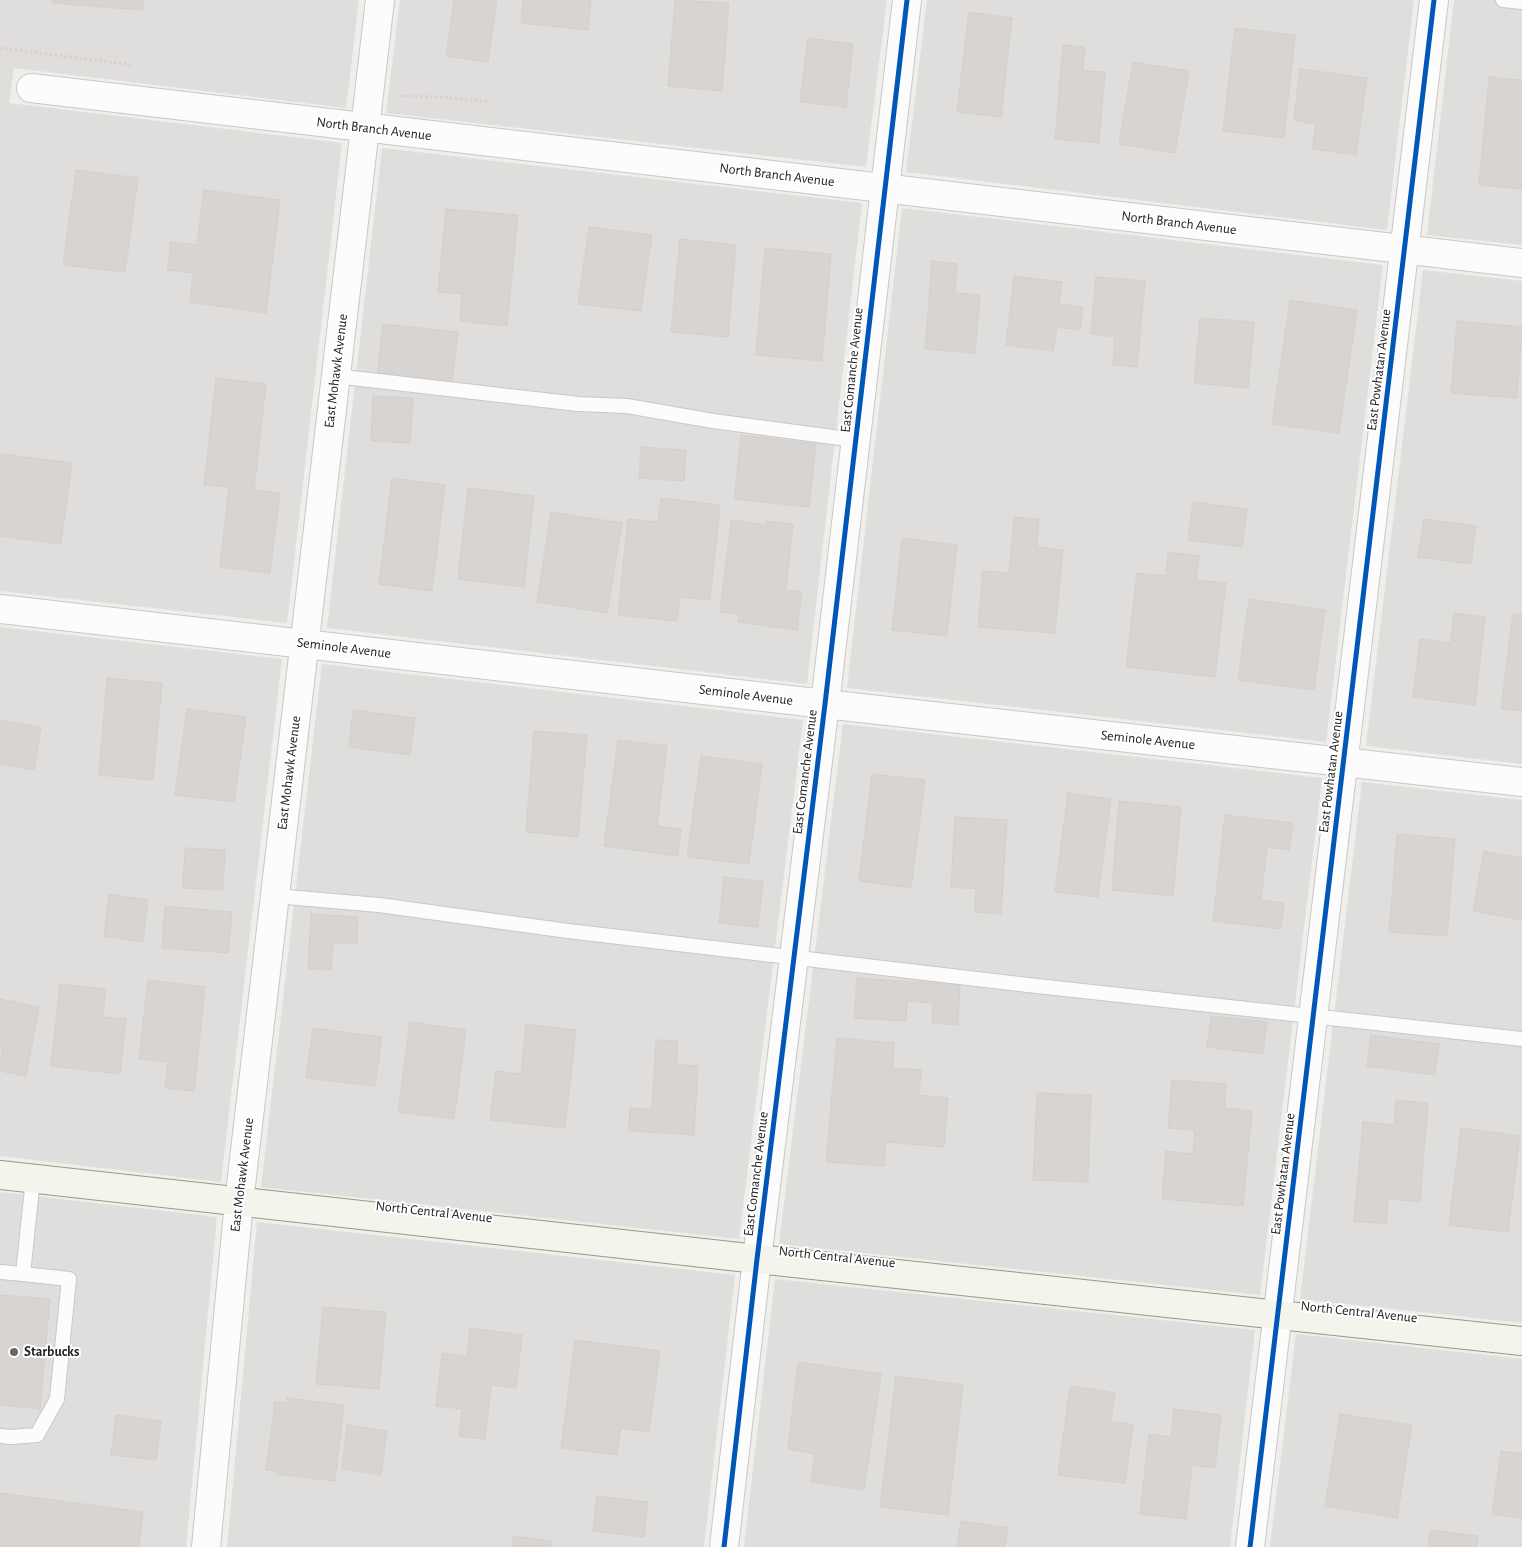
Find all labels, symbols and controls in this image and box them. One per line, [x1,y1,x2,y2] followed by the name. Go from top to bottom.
[316,114,432,144] street label: North Branch Avenue
[719,160,835,190] street label: North Branch Avenue
[1121,208,1237,238] street label: North Branch Avenue
[837,307,867,433] street label: East Comanche Avenue
[1363,308,1395,432] street label: East Powhatan Avenue
[321,313,351,429] street label: East Mohawk Avenue
[296,634,392,662] street label: Seminole Avenue
[698,681,794,709] street label: Seminole Avenue
[789,709,821,835] street label: East Comanche Avenue
[1315,710,1347,834] street label: East Powhatan Avenue
[274,715,304,831] street label: East Mohawk Avenue
[1100,727,1196,753] street label: Seminole Avenue
[740,1111,772,1237] street label: East Comanche Avenue
[1267,1112,1299,1236] street label: East Powhatan Avenue
[227,1117,257,1233] street label: East Mohawk Avenue
[375,1198,493,1226] street label: North Central Avenue
[778,1243,896,1271] street label: North Central Avenue
[1300,1298,1418,1326] street label: North Central Avenue
[24,1344,79,1360] place label: Starbucks
[8,1346,20,1358] marker: Starbucks

